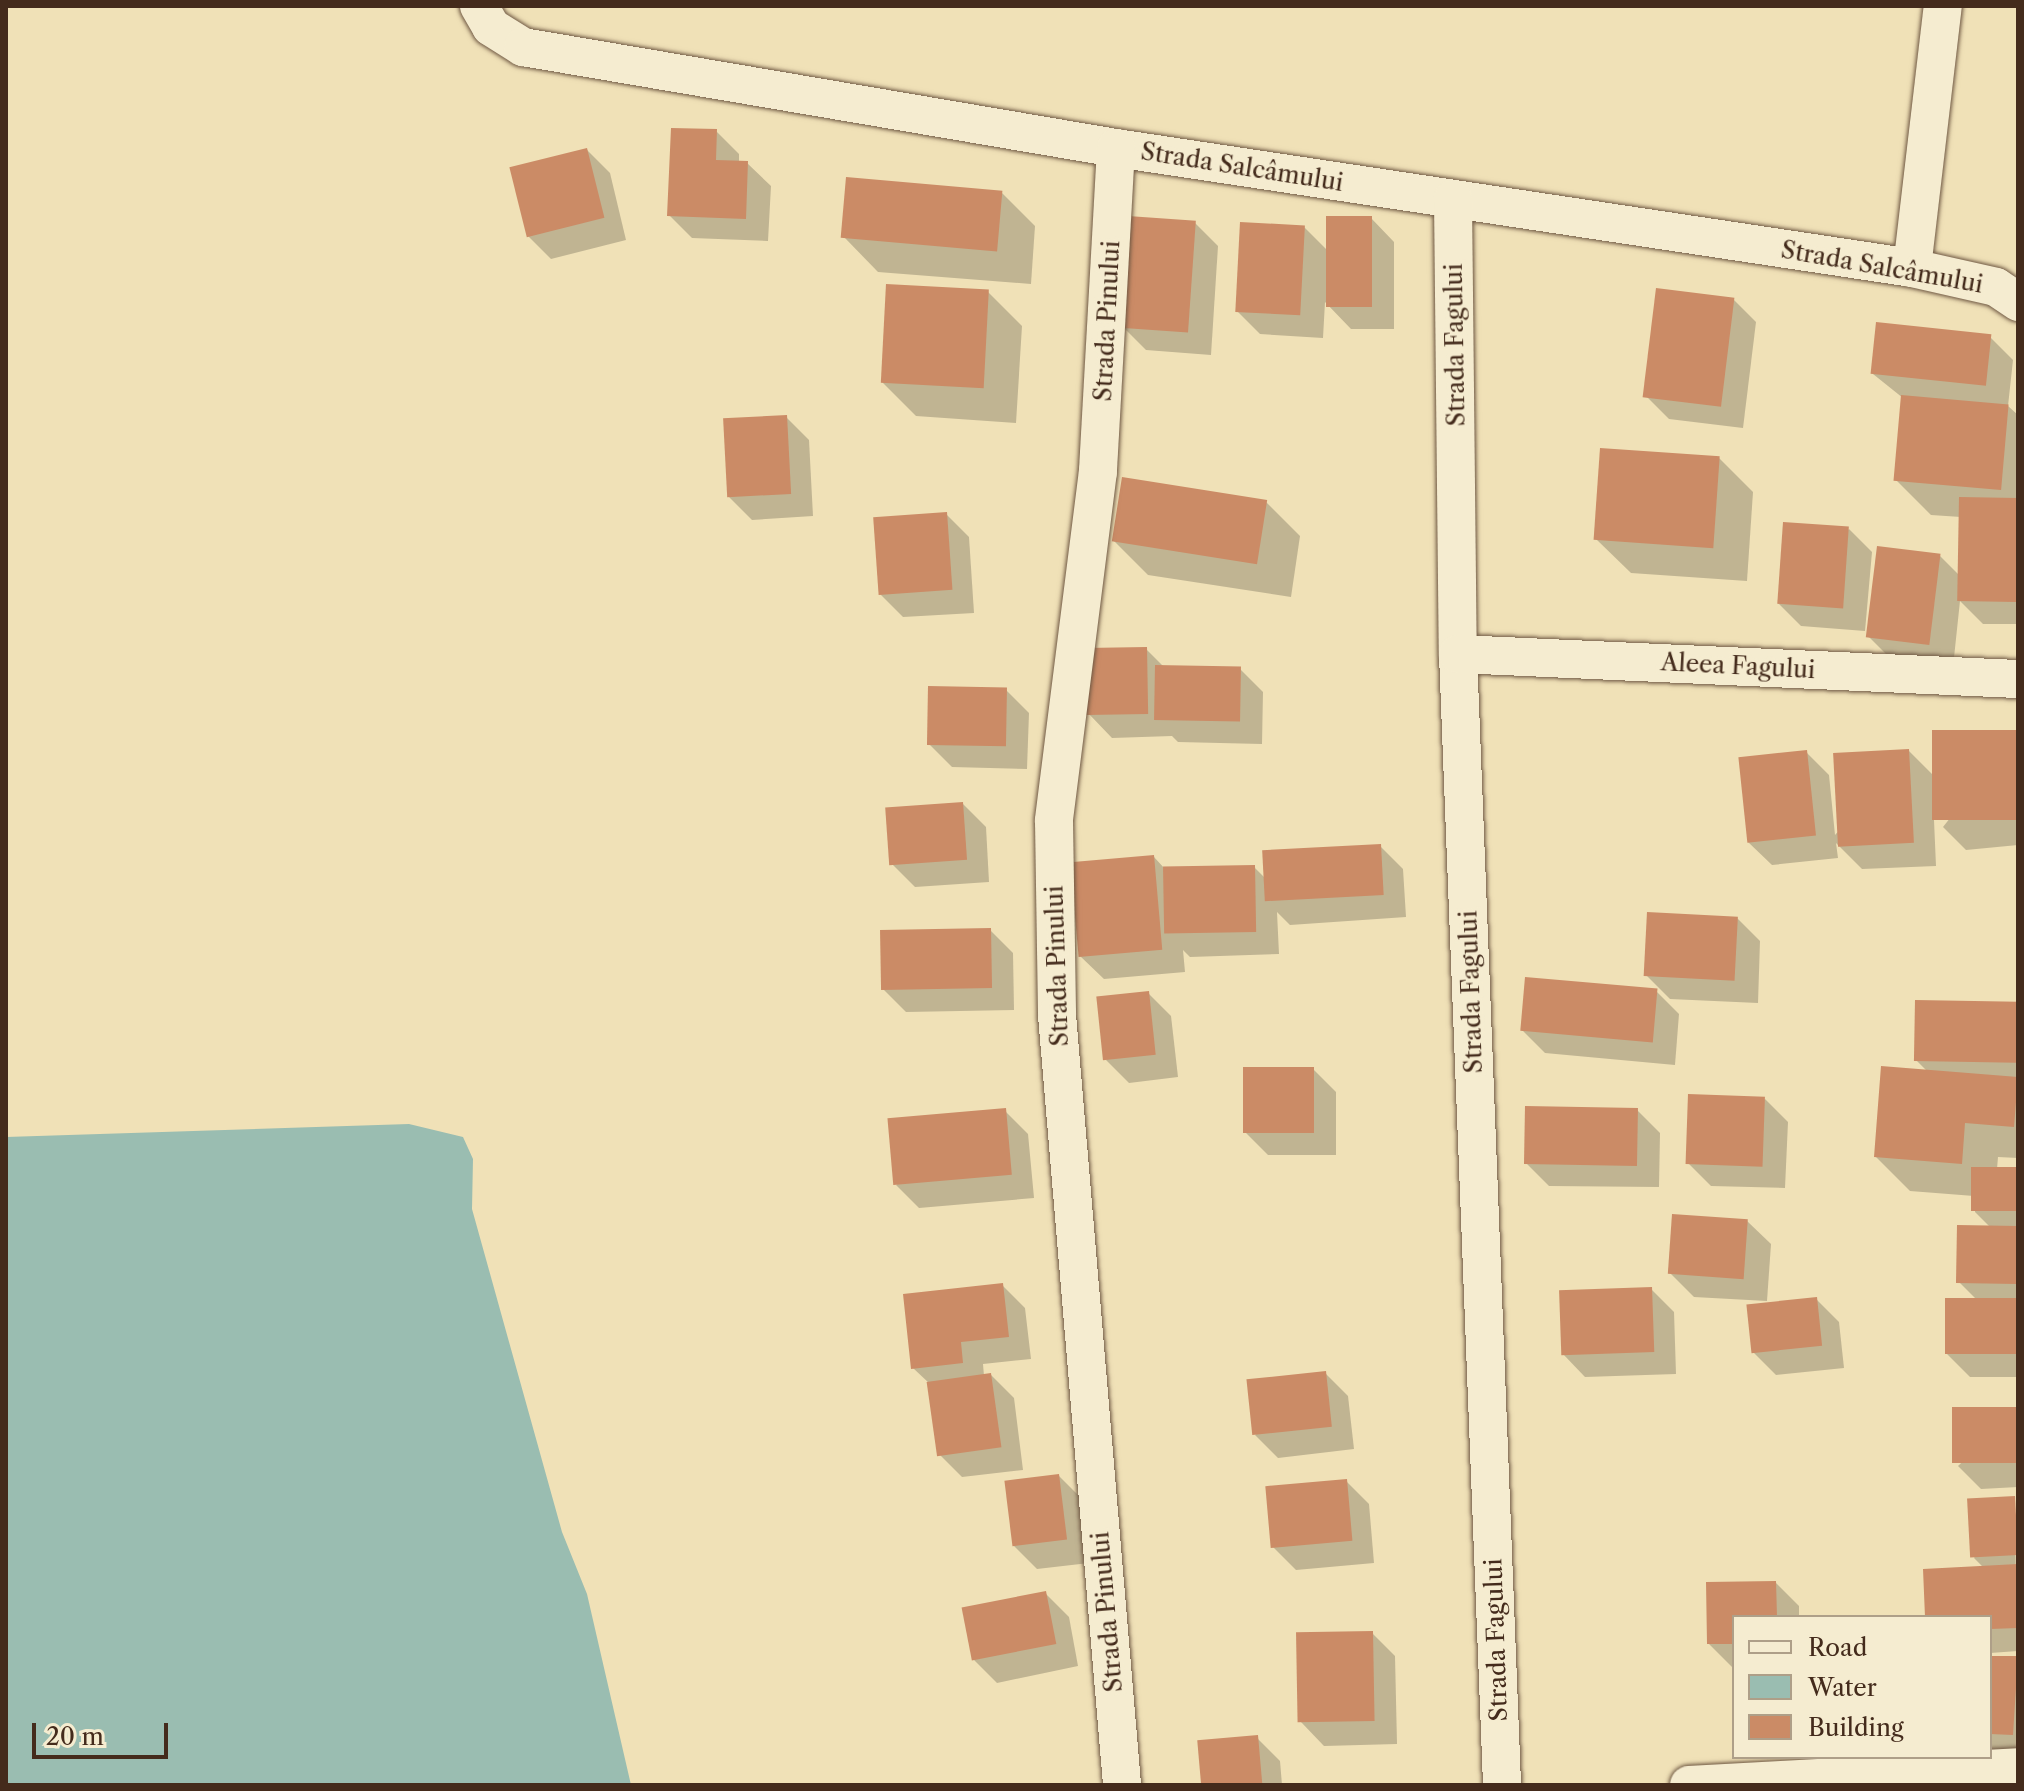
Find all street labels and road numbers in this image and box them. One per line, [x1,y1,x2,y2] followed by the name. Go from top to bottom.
[1139,137,1345,197] street label: Strada Salcâmului
[1779,235,1985,299] street label: Strada Salcâmului
[1088,240,1126,402] street label: Strada Pinului
[1439,263,1471,427] street label: Strada Fagului
[1660,648,1816,684] street label: Aleea Fagului
[1040,885,1074,1047] street label: Strada Pinului
[1454,910,1488,1074] street label: Strada Fagului
[1086,1530,1128,1694] street label: Strada Pinului
[1479,1558,1513,1722] street label: Strada Fagului

